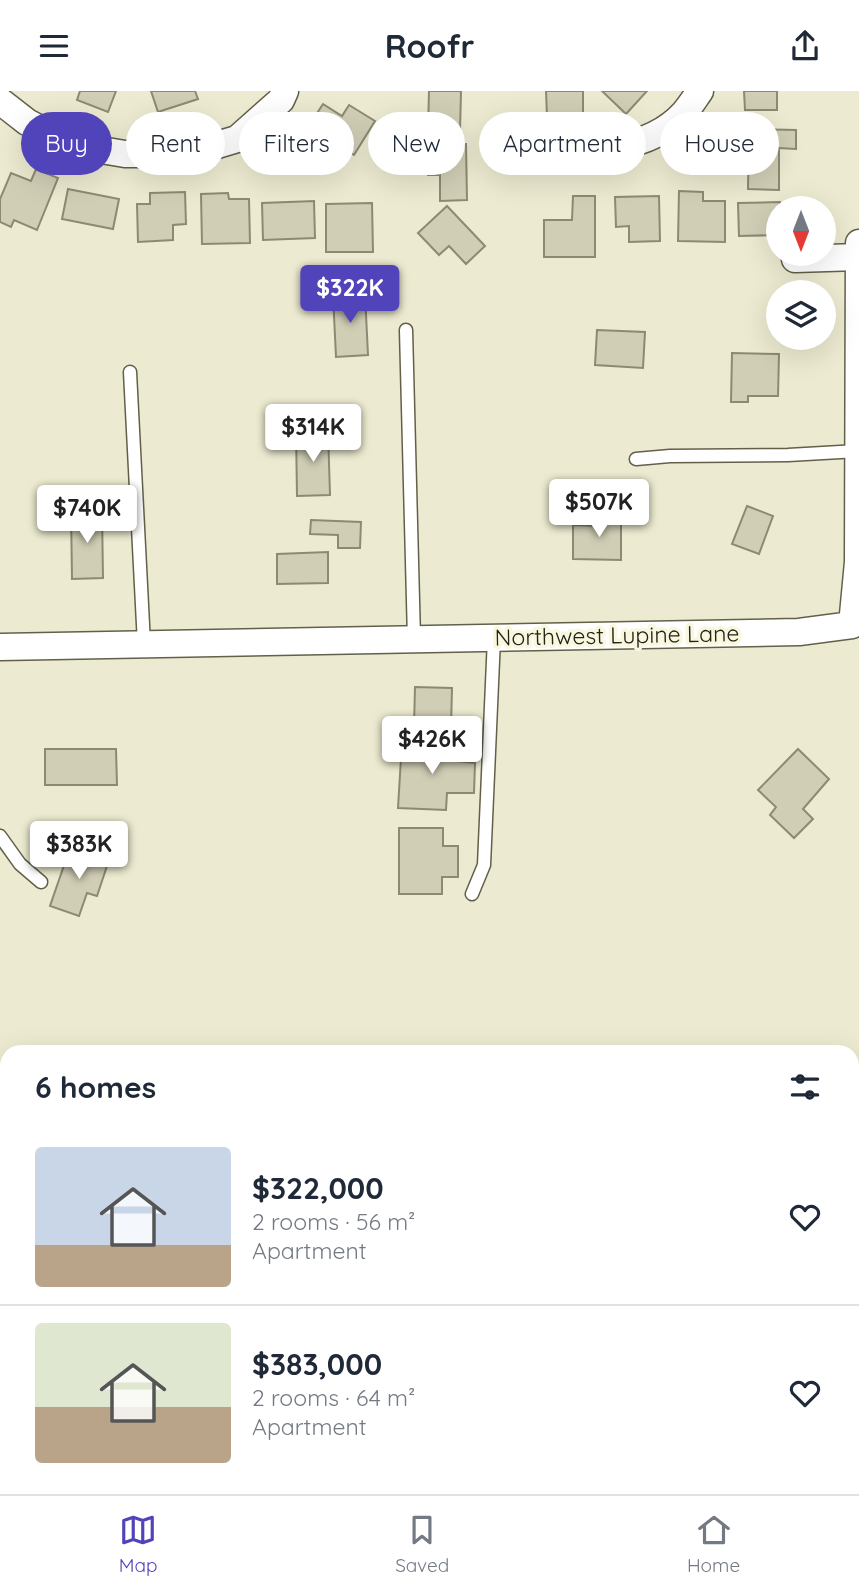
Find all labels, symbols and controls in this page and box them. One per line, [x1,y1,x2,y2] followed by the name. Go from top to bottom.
[385,26,474,66] text: Roofr
[35,27,73,65] icon: menu
[786,27,824,65] icon: share
[21,112,112,175] chip: Buy
[126,112,225,175] chip: Rent
[239,112,354,175] chip: Filters
[368,112,465,175] chip: New
[479,112,646,175] chip: Apartment
[660,112,779,175] chip: House
[766,196,836,266] north arrow
[766,196,836,350] map controls
[301,265,399,325] pin: $322K
[316,273,384,302] text: $322K
[766,280,836,350] button: layers
[264,405,362,464] pin: $314K
[281,412,345,441] text: $314K
[550,479,648,539] pin: $507K
[38,485,136,545] pin: $740K
[565,487,633,516] text: $507K
[53,493,121,522] text: $740K
[494,618,740,652] street label: Northwest Lupine Lane
[383,717,481,776] pin: $426K
[398,724,466,753] text: $426K
[30,821,128,881] pin: $383K
[46,829,112,858] text: $383K
[35,1068,156,1106] text: 6 homes
[786,1068,824,1106] icon: filters
[252,1169,384,1207] text: $322,000
[91,1175,175,1259] icon: home
[786,1198,824,1236] icon: heart
[252,1207,415,1236] text: 2 rooms · 56 m²
[252,1236,366,1265] text: Apartment
[252,1345,382,1383] text: $383,000
[91,1351,175,1435] icon: home
[786,1374,824,1412] icon: heart
[252,1383,415,1412] text: 2 rooms · 64 m²
[252,1412,366,1441] text: Apartment
[119,1511,158,1577] tab: Map
[395,1511,449,1577] tab: Saved
[687,1511,740,1577] tab: Home

